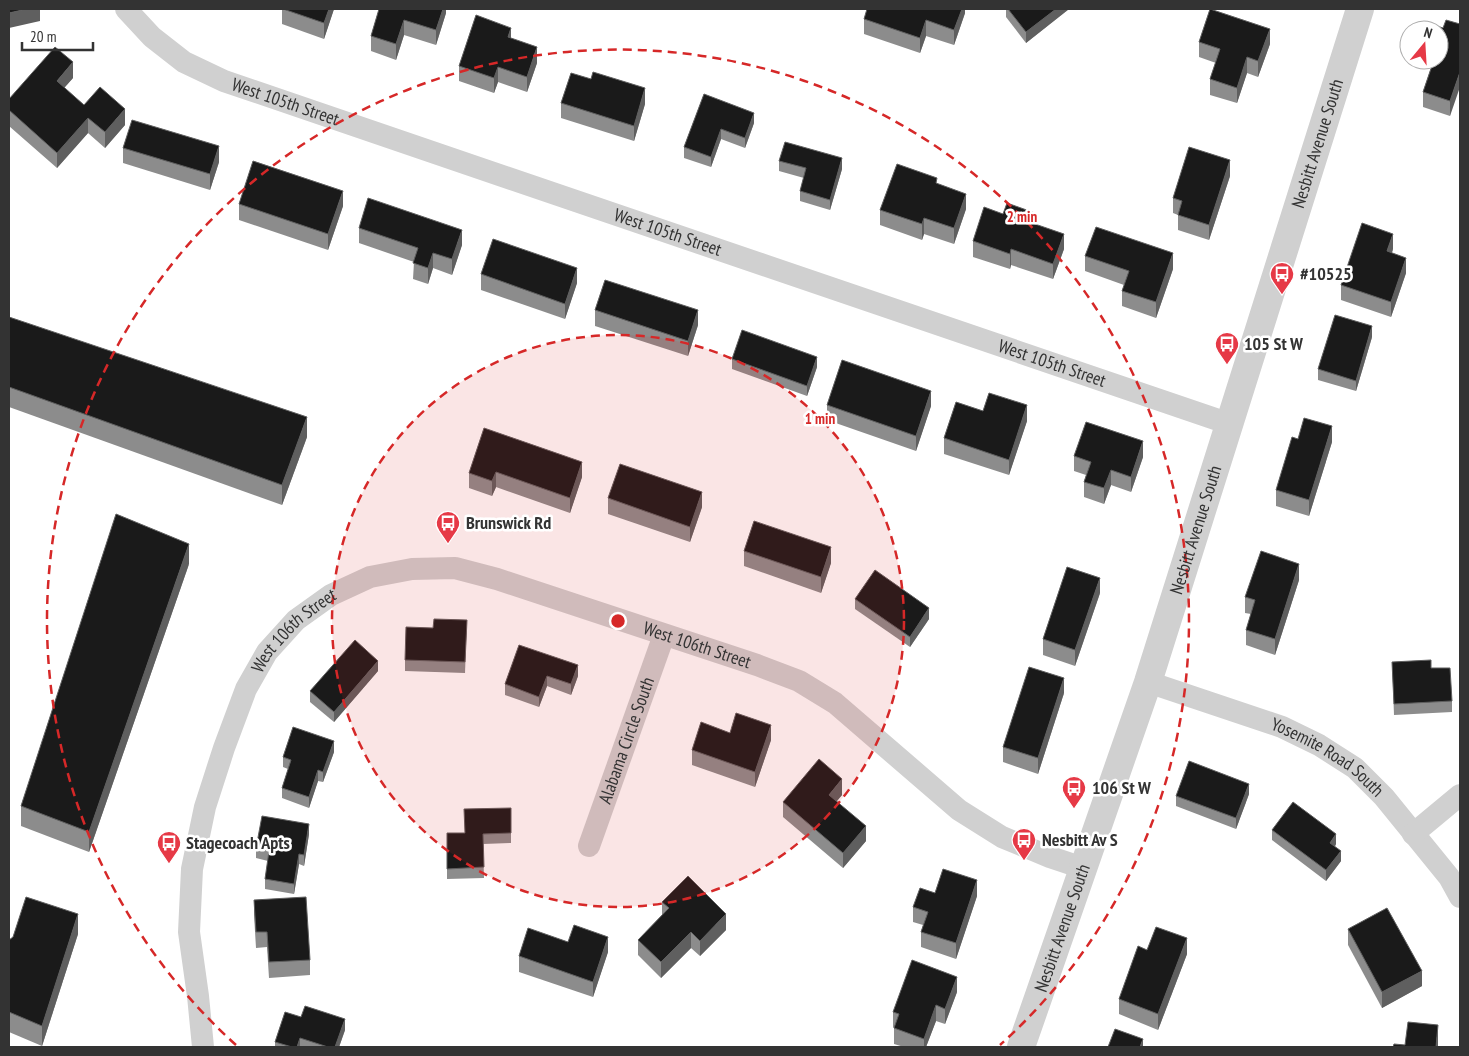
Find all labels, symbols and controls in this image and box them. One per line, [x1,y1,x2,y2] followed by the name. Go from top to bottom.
[22,20,94,52] scale bar
[1399,20,1449,70] north arrow
[1422,23,1434,42] text: N
[30,27,56,46] text: 20 m
[229,72,342,130] street label: West 105th Street
[1286,76,1348,211] street label: Nesbitt Avenue South
[611,203,725,261] street label: West 105th Street
[1007,207,1037,226] text: 2 min
[1269,261,1295,295] bus stop icon: #10525
[1300,262,1352,285] place label: #10525
[1214,331,1240,365] bus stop icon: 105 St W
[1244,332,1303,355] place label: 105 St W
[995,334,1109,392] street label: West 105th Street
[805,409,835,428] text: 1 min
[1164,462,1227,597] street label: Nesbitt Avenue South
[435,510,461,544] bus stop icon: Brunswick Rd
[466,511,551,534] place label: Brunswick Rd
[246,582,339,676] street label: West 106th Street
[609,612,627,630] centre of rings
[641,616,754,673] street label: West 106th Street
[593,674,659,807] street label: Alabama Circle South
[1268,712,1389,801] street label: Yosemite Road South
[1061,775,1087,809] bus stop icon: 106 St W
[1092,776,1151,799] place label: 106 St W
[1011,827,1037,861] bus stop icon: Nesbitt Av S
[1042,828,1118,851] place label: Nesbitt Av S
[156,830,182,864] bus stop icon: Stagecoach Apts
[186,831,290,854] place label: Stagecoach Apts
[1029,861,1095,995] street label: Nesbitt Avenue South

